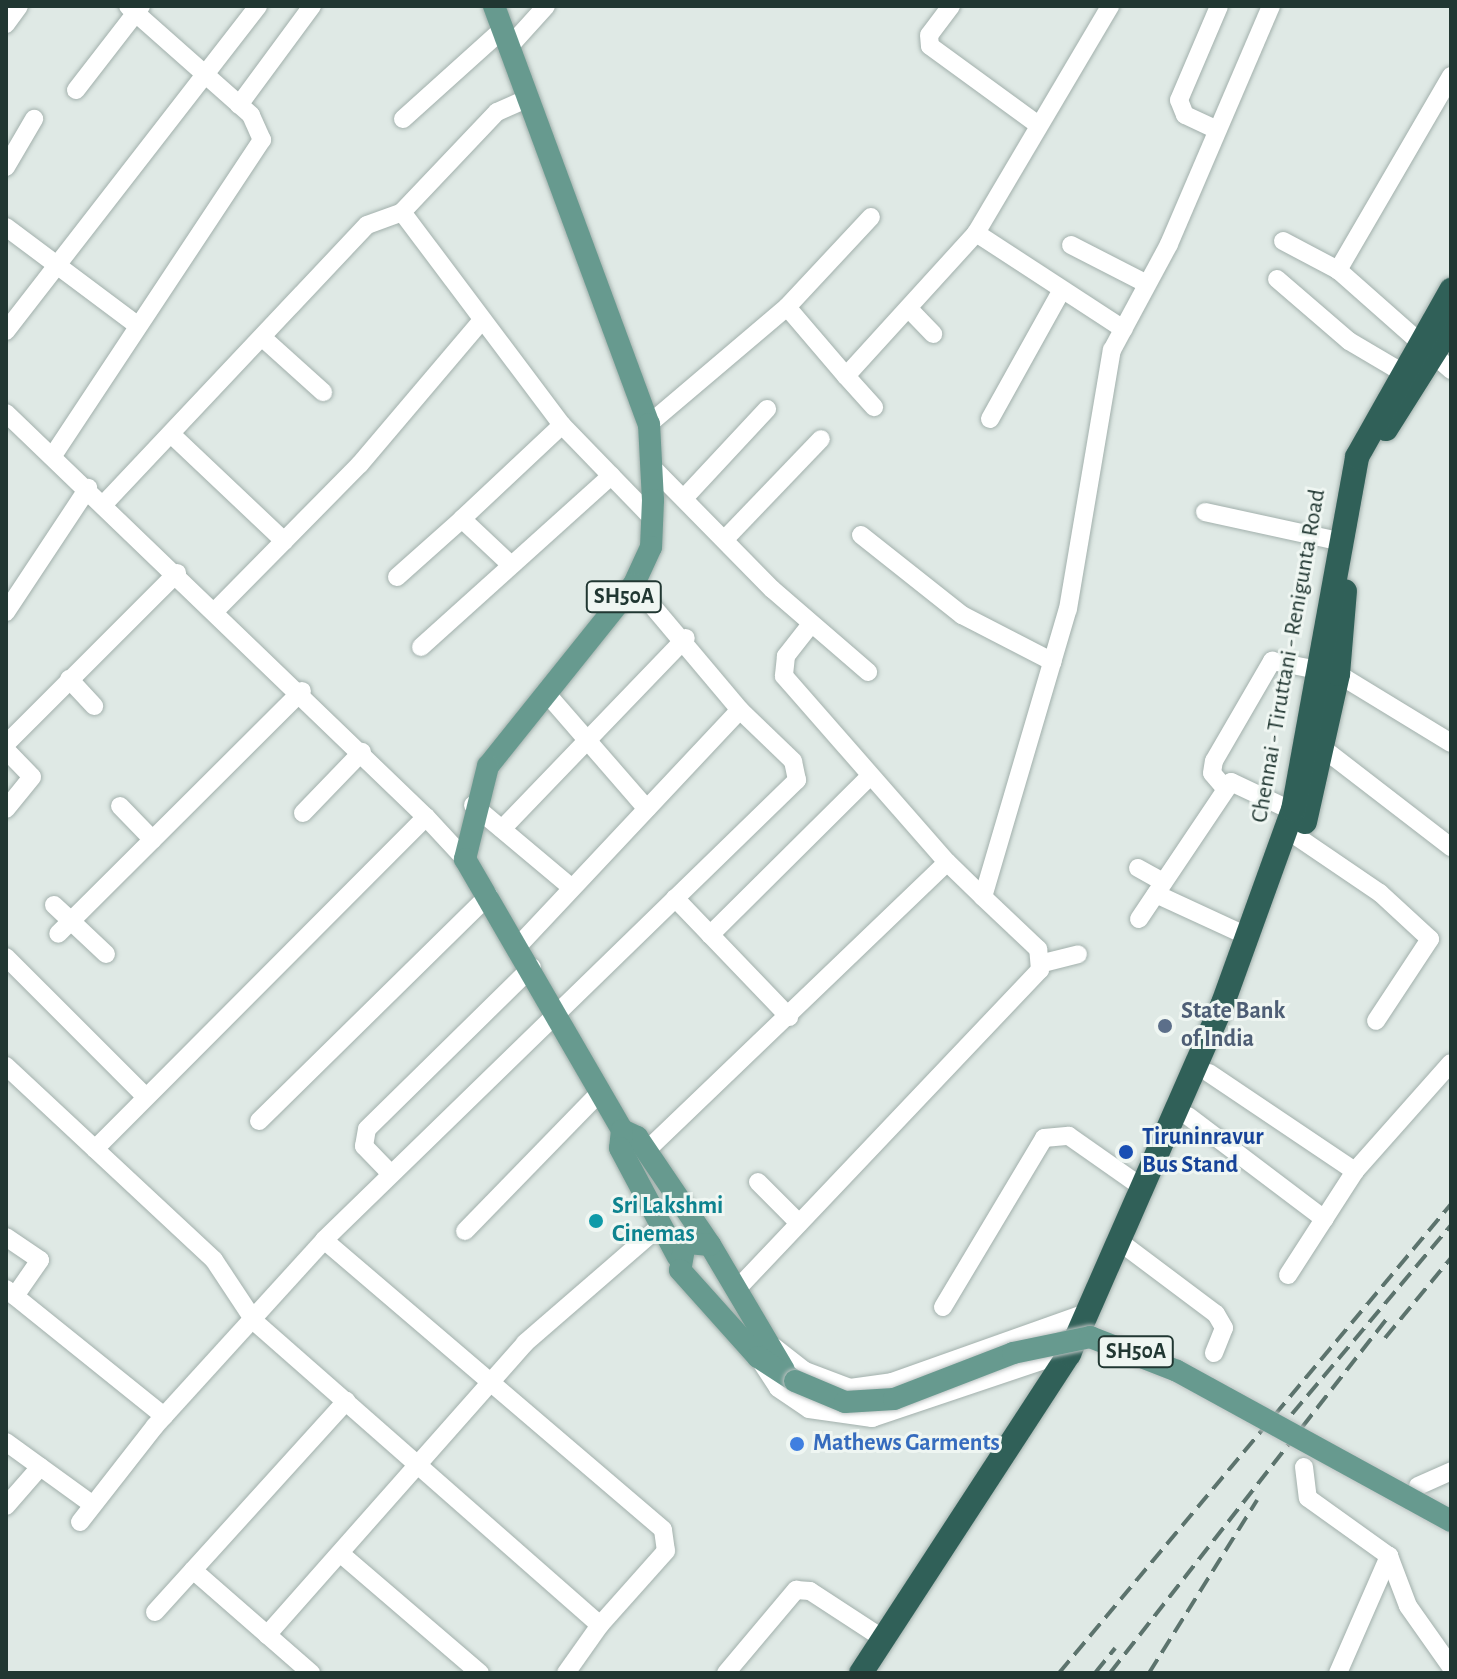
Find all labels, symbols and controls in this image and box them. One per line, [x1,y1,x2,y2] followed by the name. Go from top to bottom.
[1245,487,1333,825] street label: Chennai - Tiruttani - Renigunta Road
[584,579,664,615] road number: SH50A
[1181,998,1285,1054] place label: State Bank of India
[1156,1017,1174,1035] marker: State Bank of India
[1142,1124,1264,1180] place label: Tiruninravur Bus Stand
[1117,1143,1135,1161] marker: Tiruninravur Bus Stand
[612,1193,723,1249] place label: Sri Lakshmi Cinemas
[587,1212,605,1230] marker: Sri Lakshmi Cinemas
[1096,1334,1176,1370] road number: SH50A
[813,1430,1000,1458] place label: Mathews Garments
[788,1435,806,1453] marker: Mathews Garments

